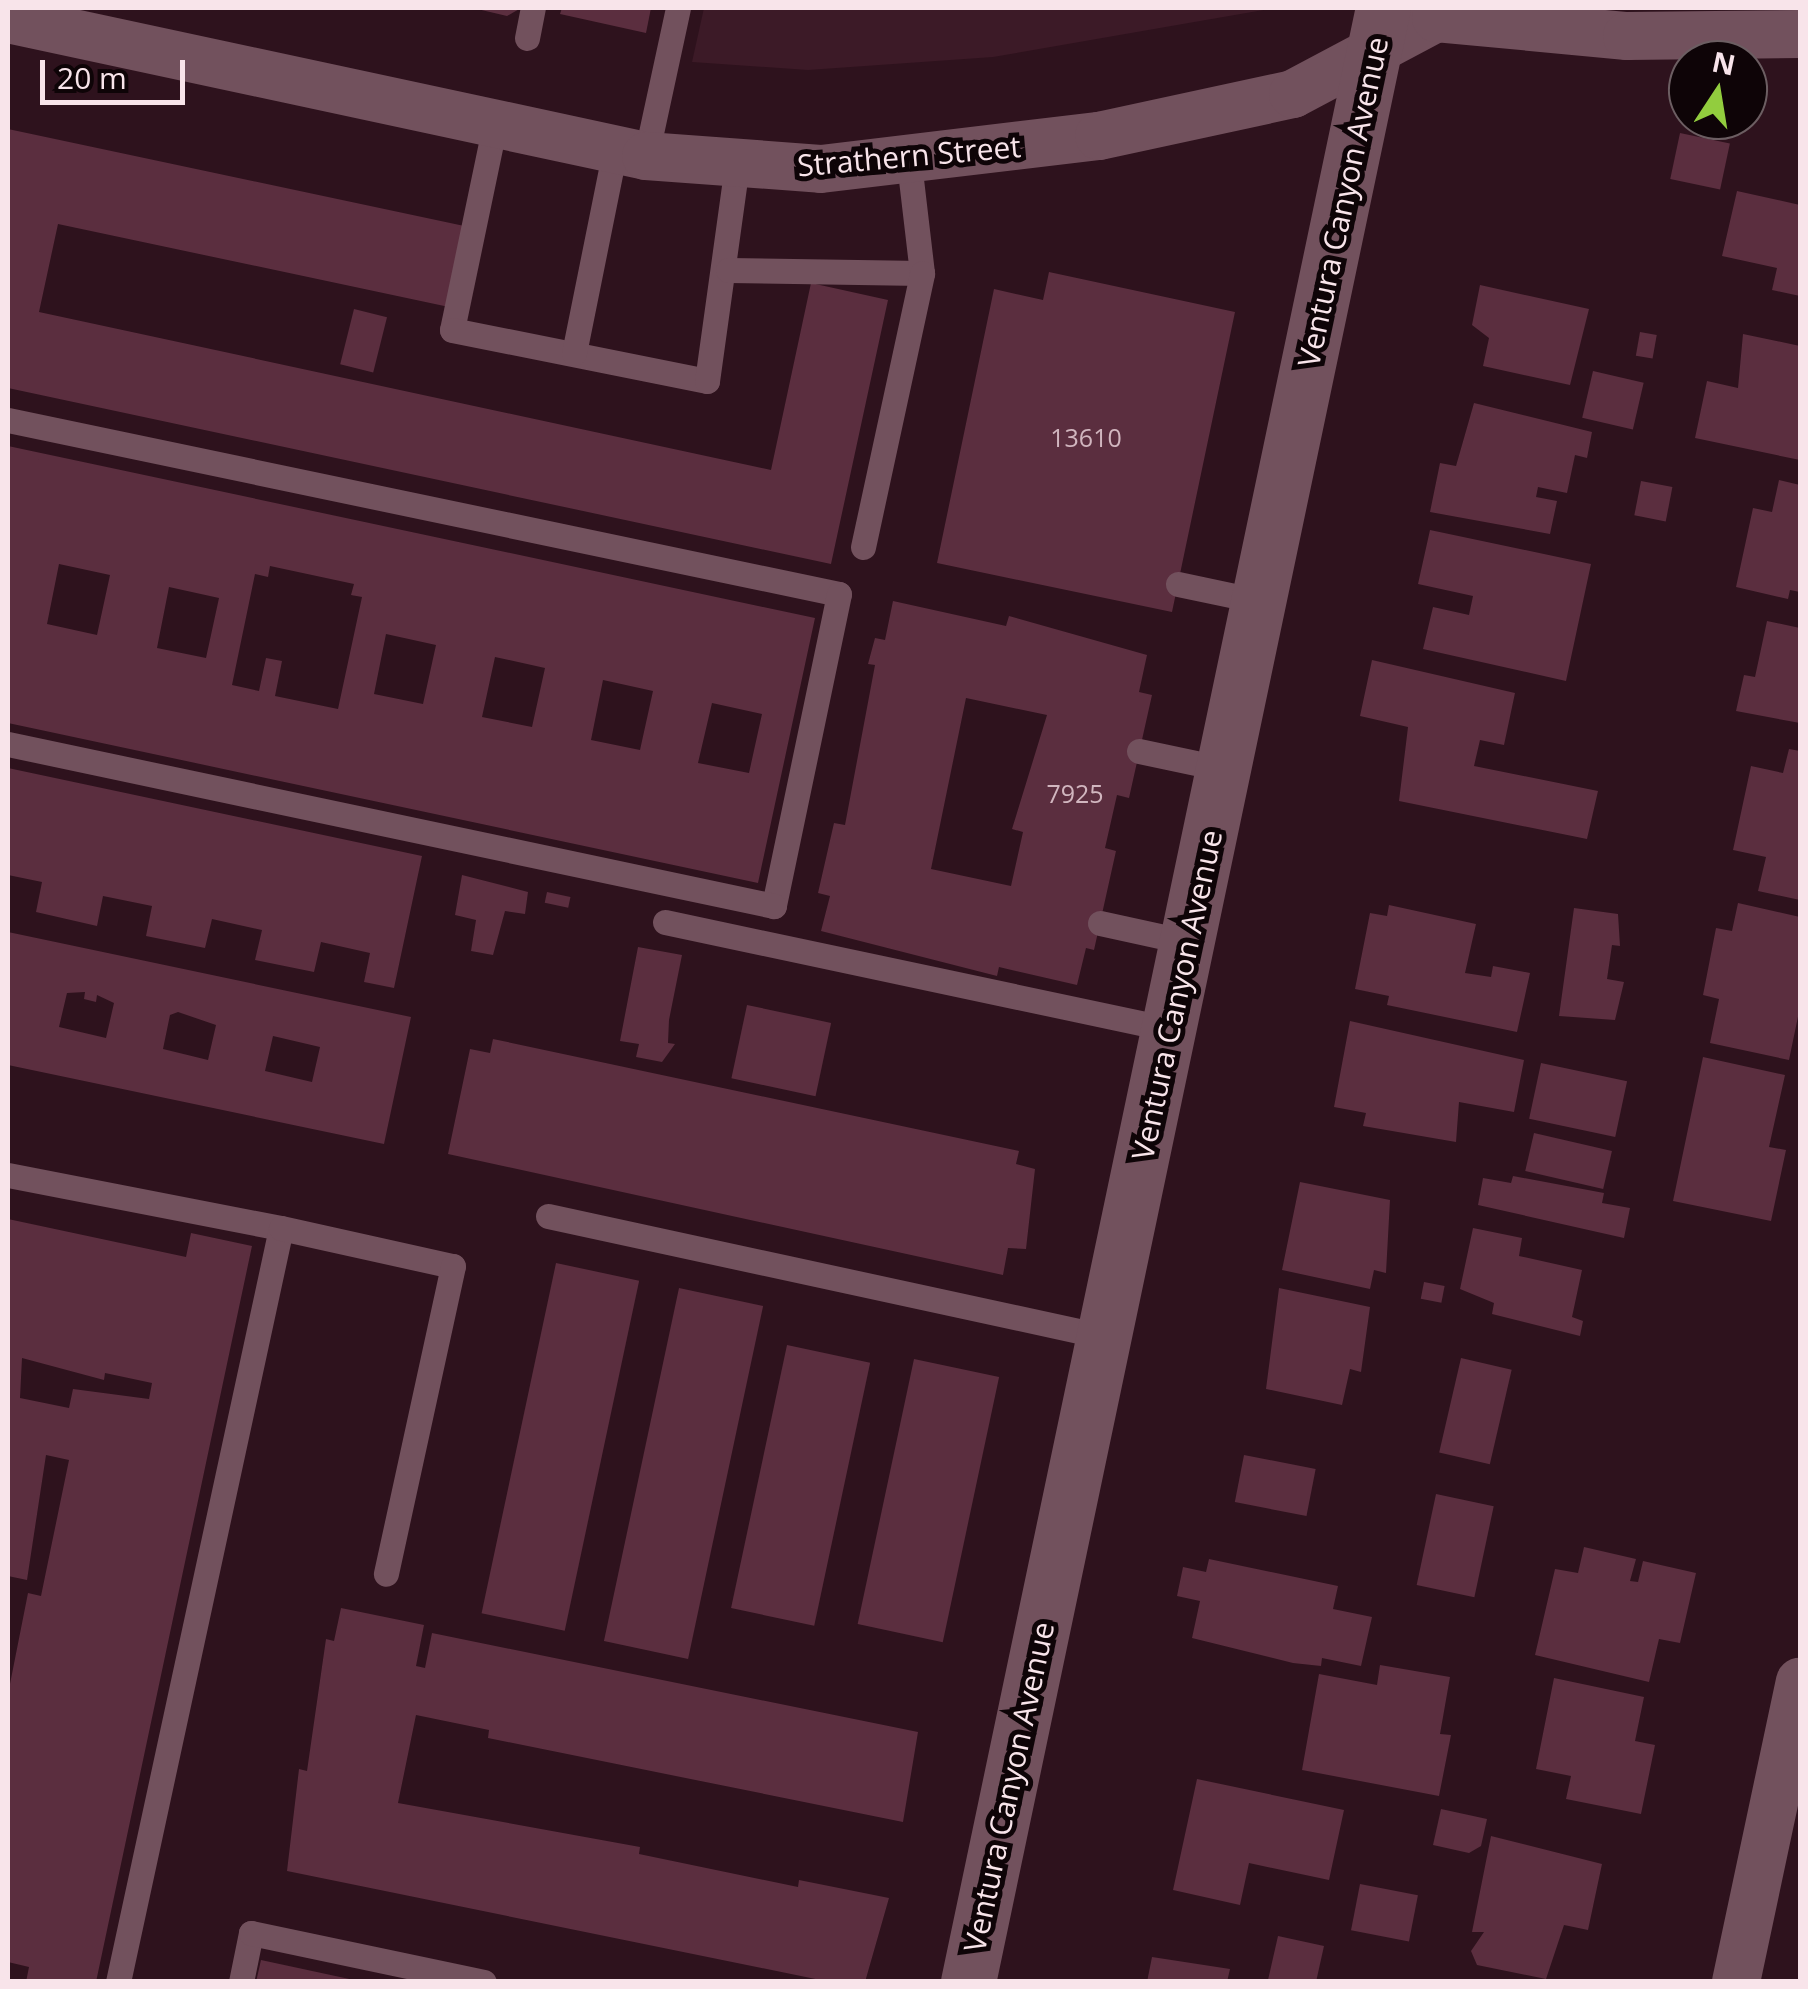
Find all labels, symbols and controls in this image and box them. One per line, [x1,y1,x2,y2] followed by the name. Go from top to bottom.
[1290,34,1396,370] street label: Ventura Canyon Avenue
[45,40,190,102] scale bar
[1668,40,1768,140] north arrow
[1709,42,1739,84] text: N
[57,57,127,98] text: 20 m
[796,128,1022,184] street label: Strathern Street
[1050,422,1122,452] house number: 13610
[1046,778,1104,808] house number: 7925
[1124,827,1230,1163] street label: Ventura Canyon Avenue
[956,1619,1062,1955] street label: Ventura Canyon Avenue

